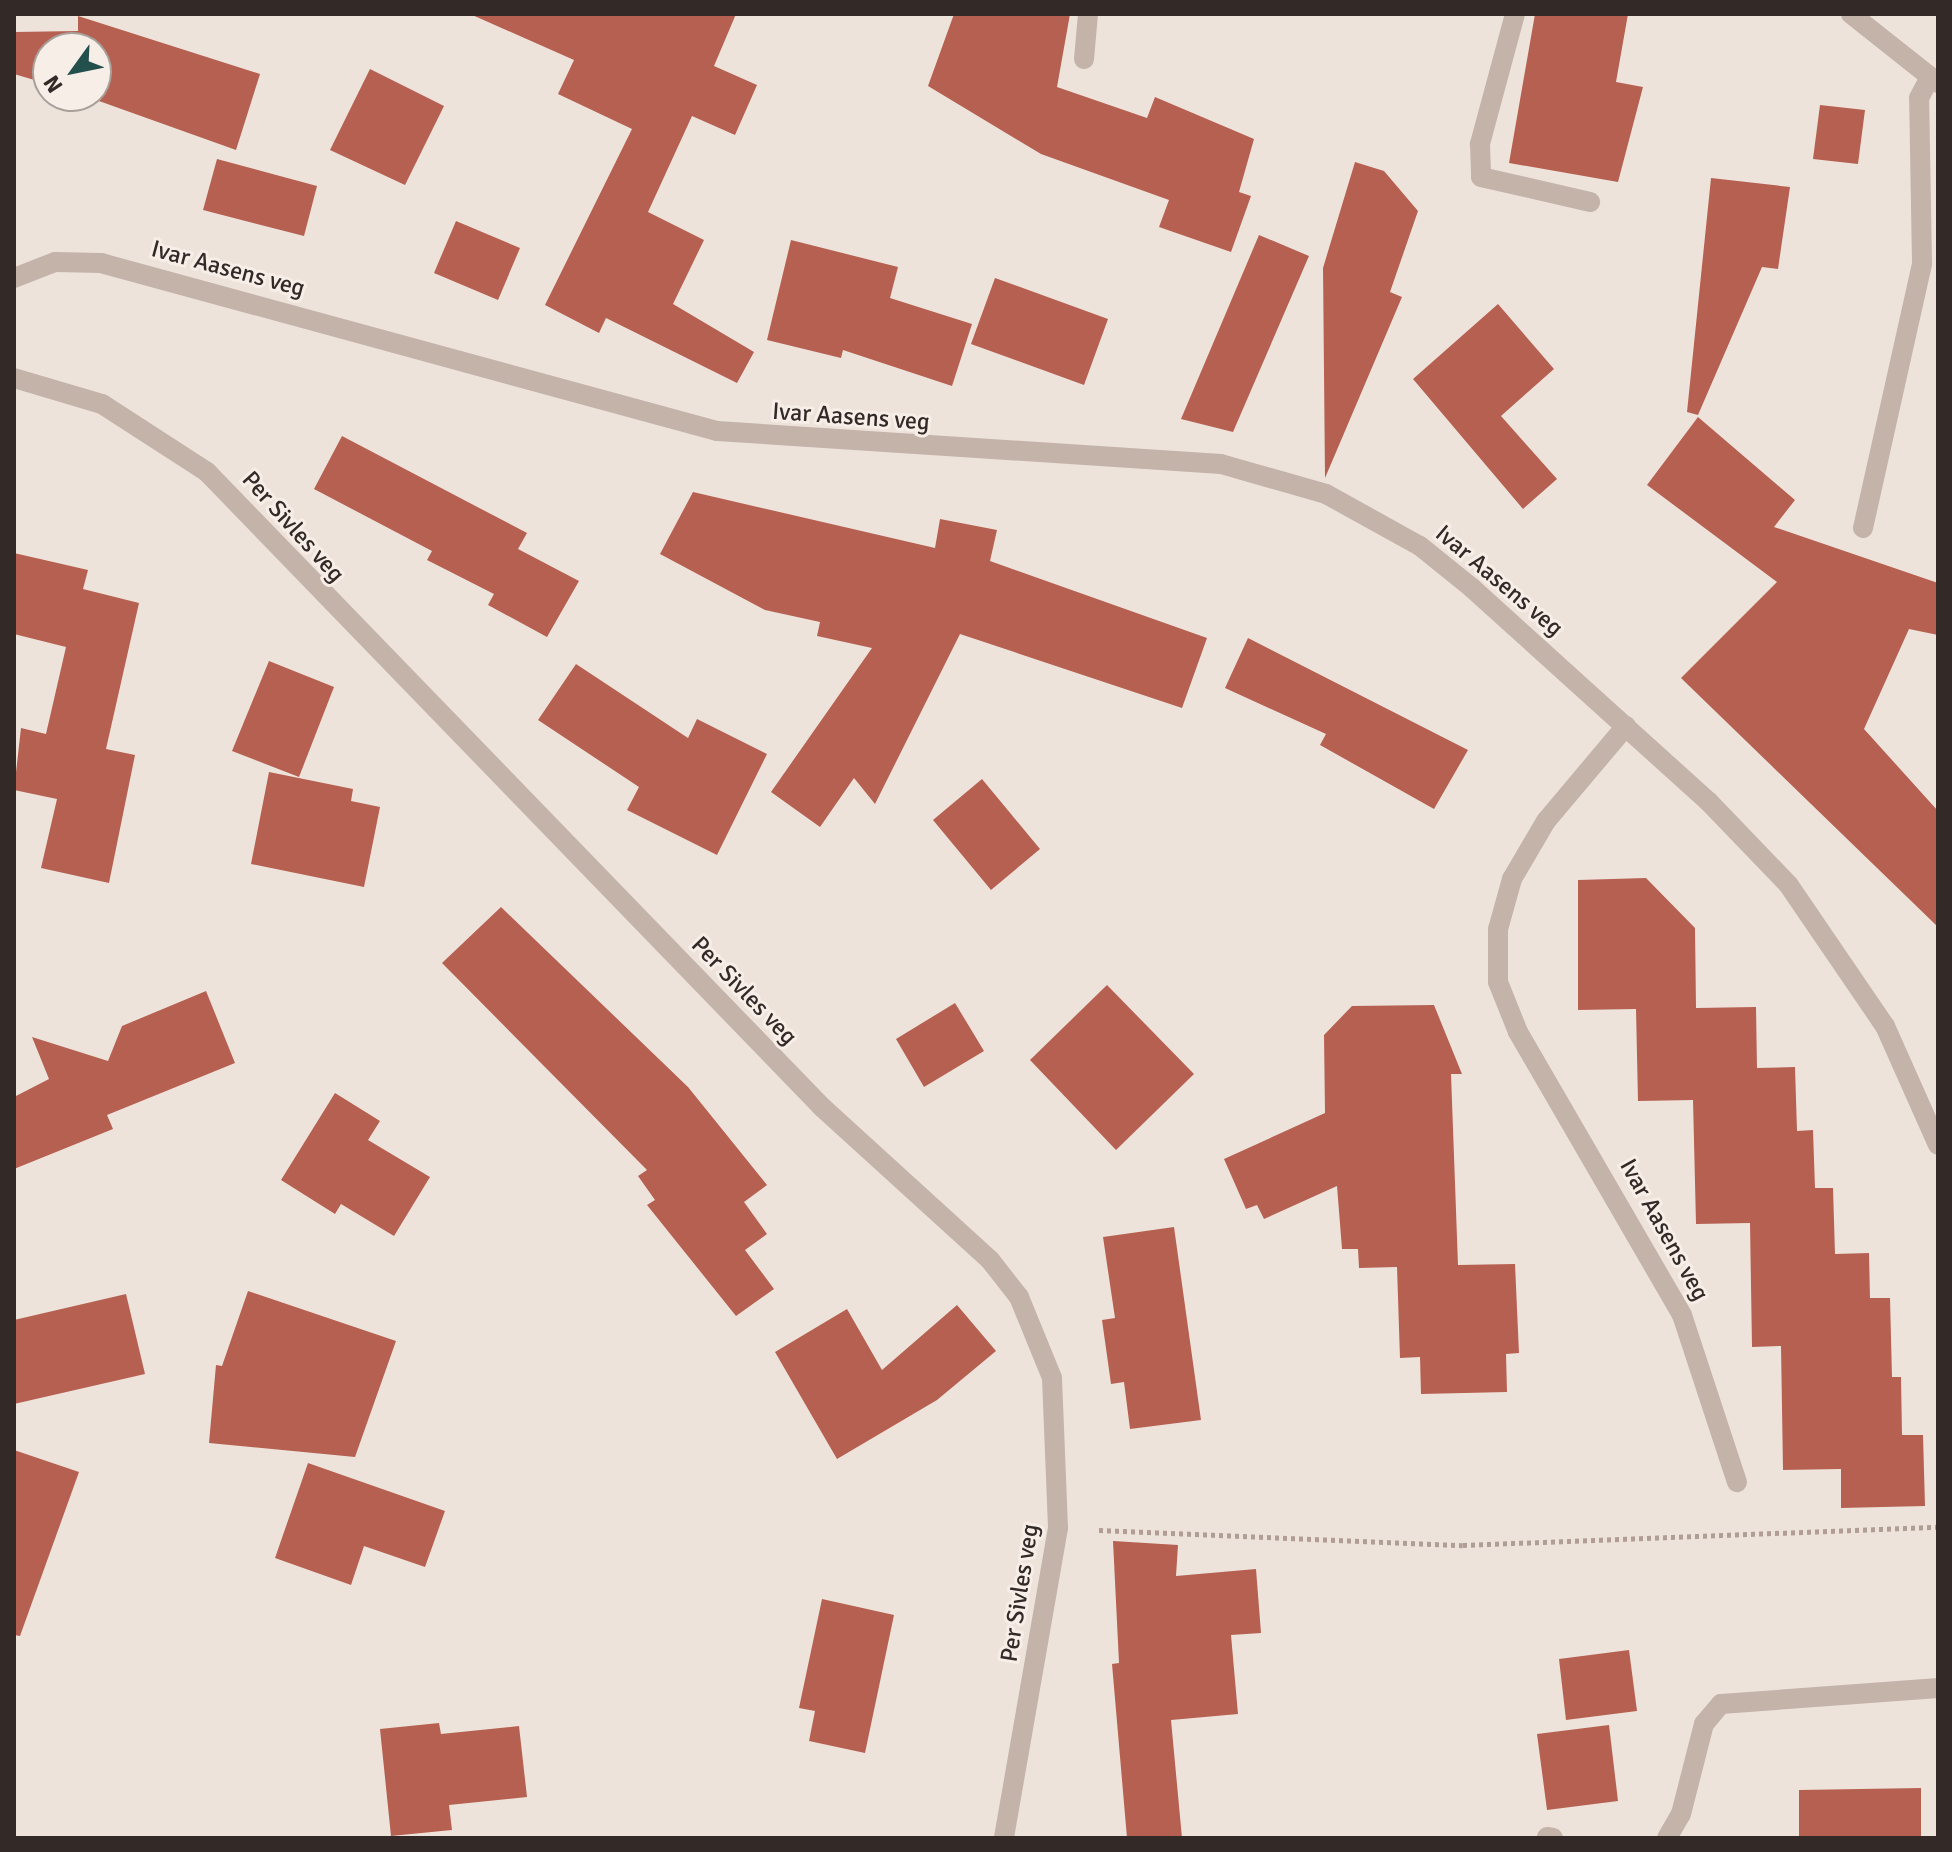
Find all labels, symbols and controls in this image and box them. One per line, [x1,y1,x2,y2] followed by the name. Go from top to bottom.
[32,32,112,112] north arrow
[38,70,69,98] text: N
[148,235,308,303] street label: Ivar Aasens veg
[771,397,931,437] street label: Ivar Aasens veg
[236,466,350,588] street label: Per Sivles veg
[1429,519,1569,643] street label: Ivar Aasens veg
[685,931,803,1051] street label: Per Sivles veg
[1613,1154,1715,1306] street label: Ivar Aasens veg
[995,1522,1045,1664] street label: Per Sivles veg

